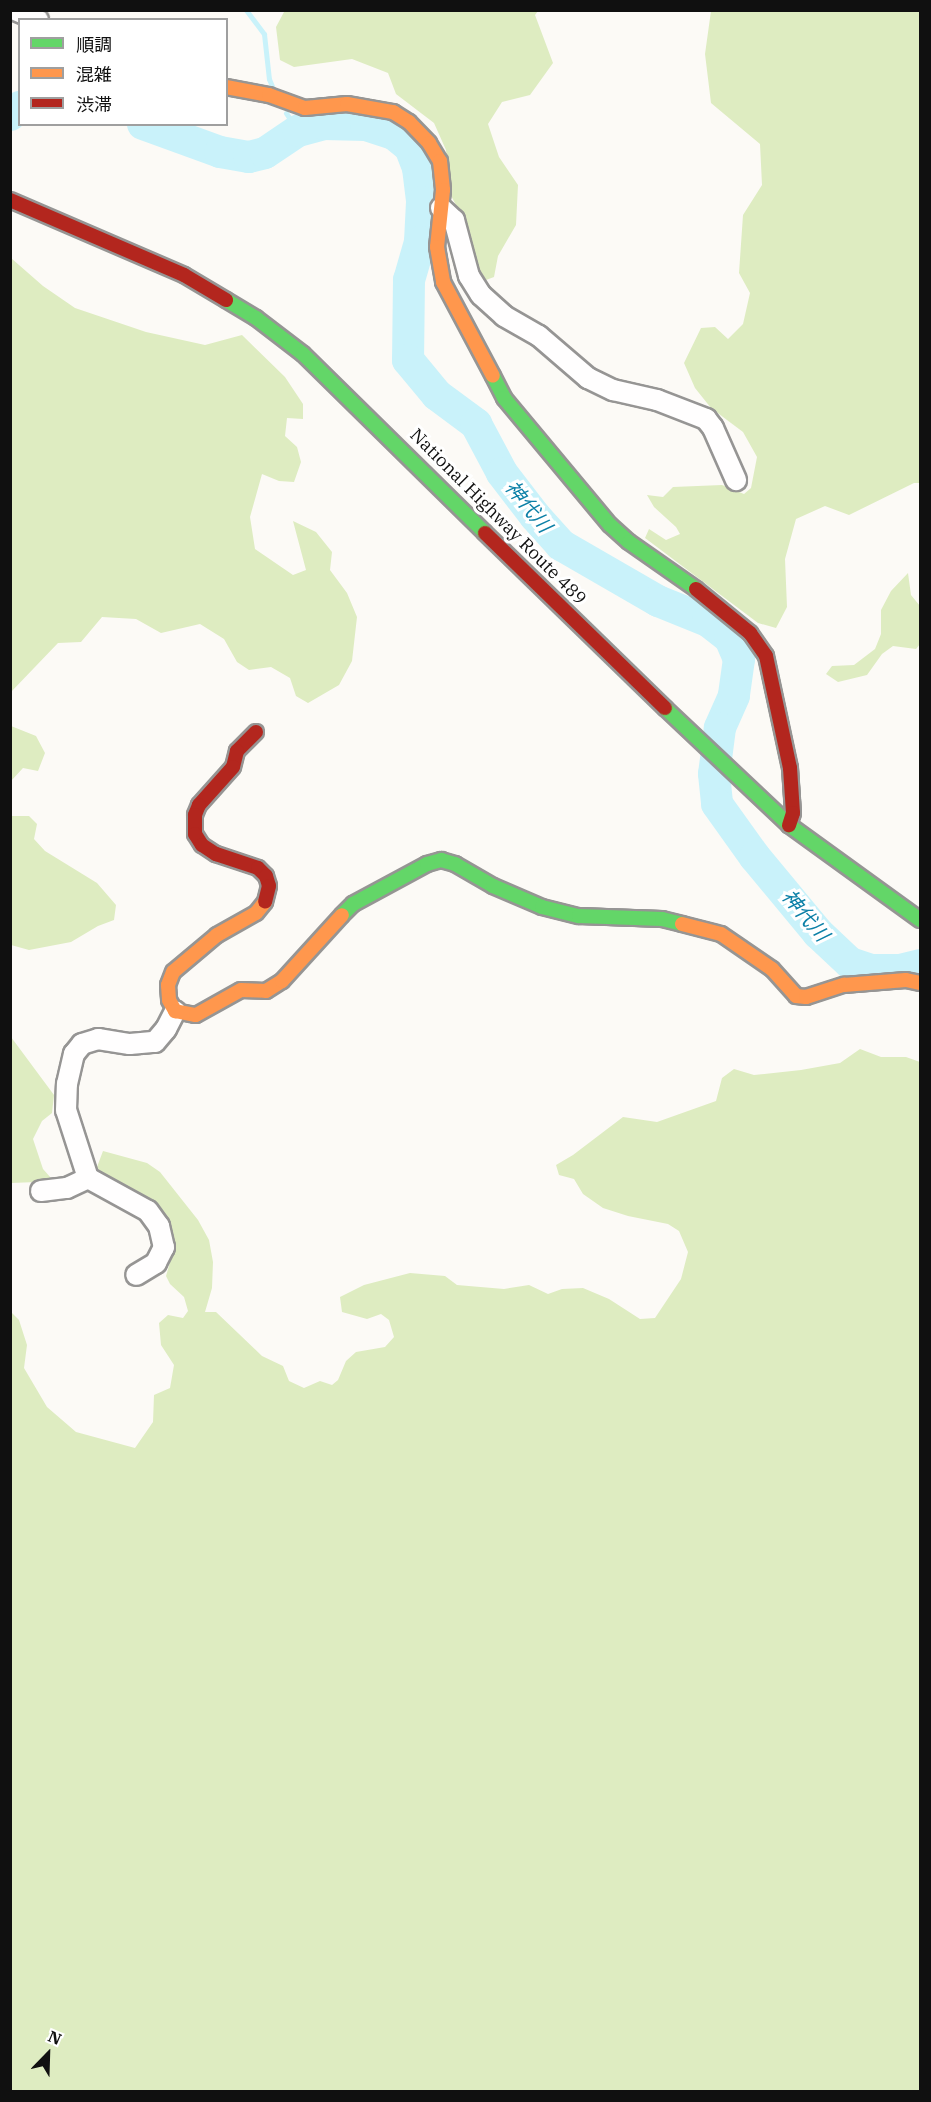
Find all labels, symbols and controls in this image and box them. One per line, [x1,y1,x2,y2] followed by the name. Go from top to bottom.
[18,18,228,126] legend
[76,33,112,56] text: 順調
[76,63,112,86] text: 混雑
[76,93,112,116] text: 渋滞
[405,424,591,610] street label: National Highway Route 489
[501,475,557,537] water label: 神代川
[778,884,834,946] water label: 神代川
[18,2024,78,2084] north arrow
[45,2026,65,2049] text: N

